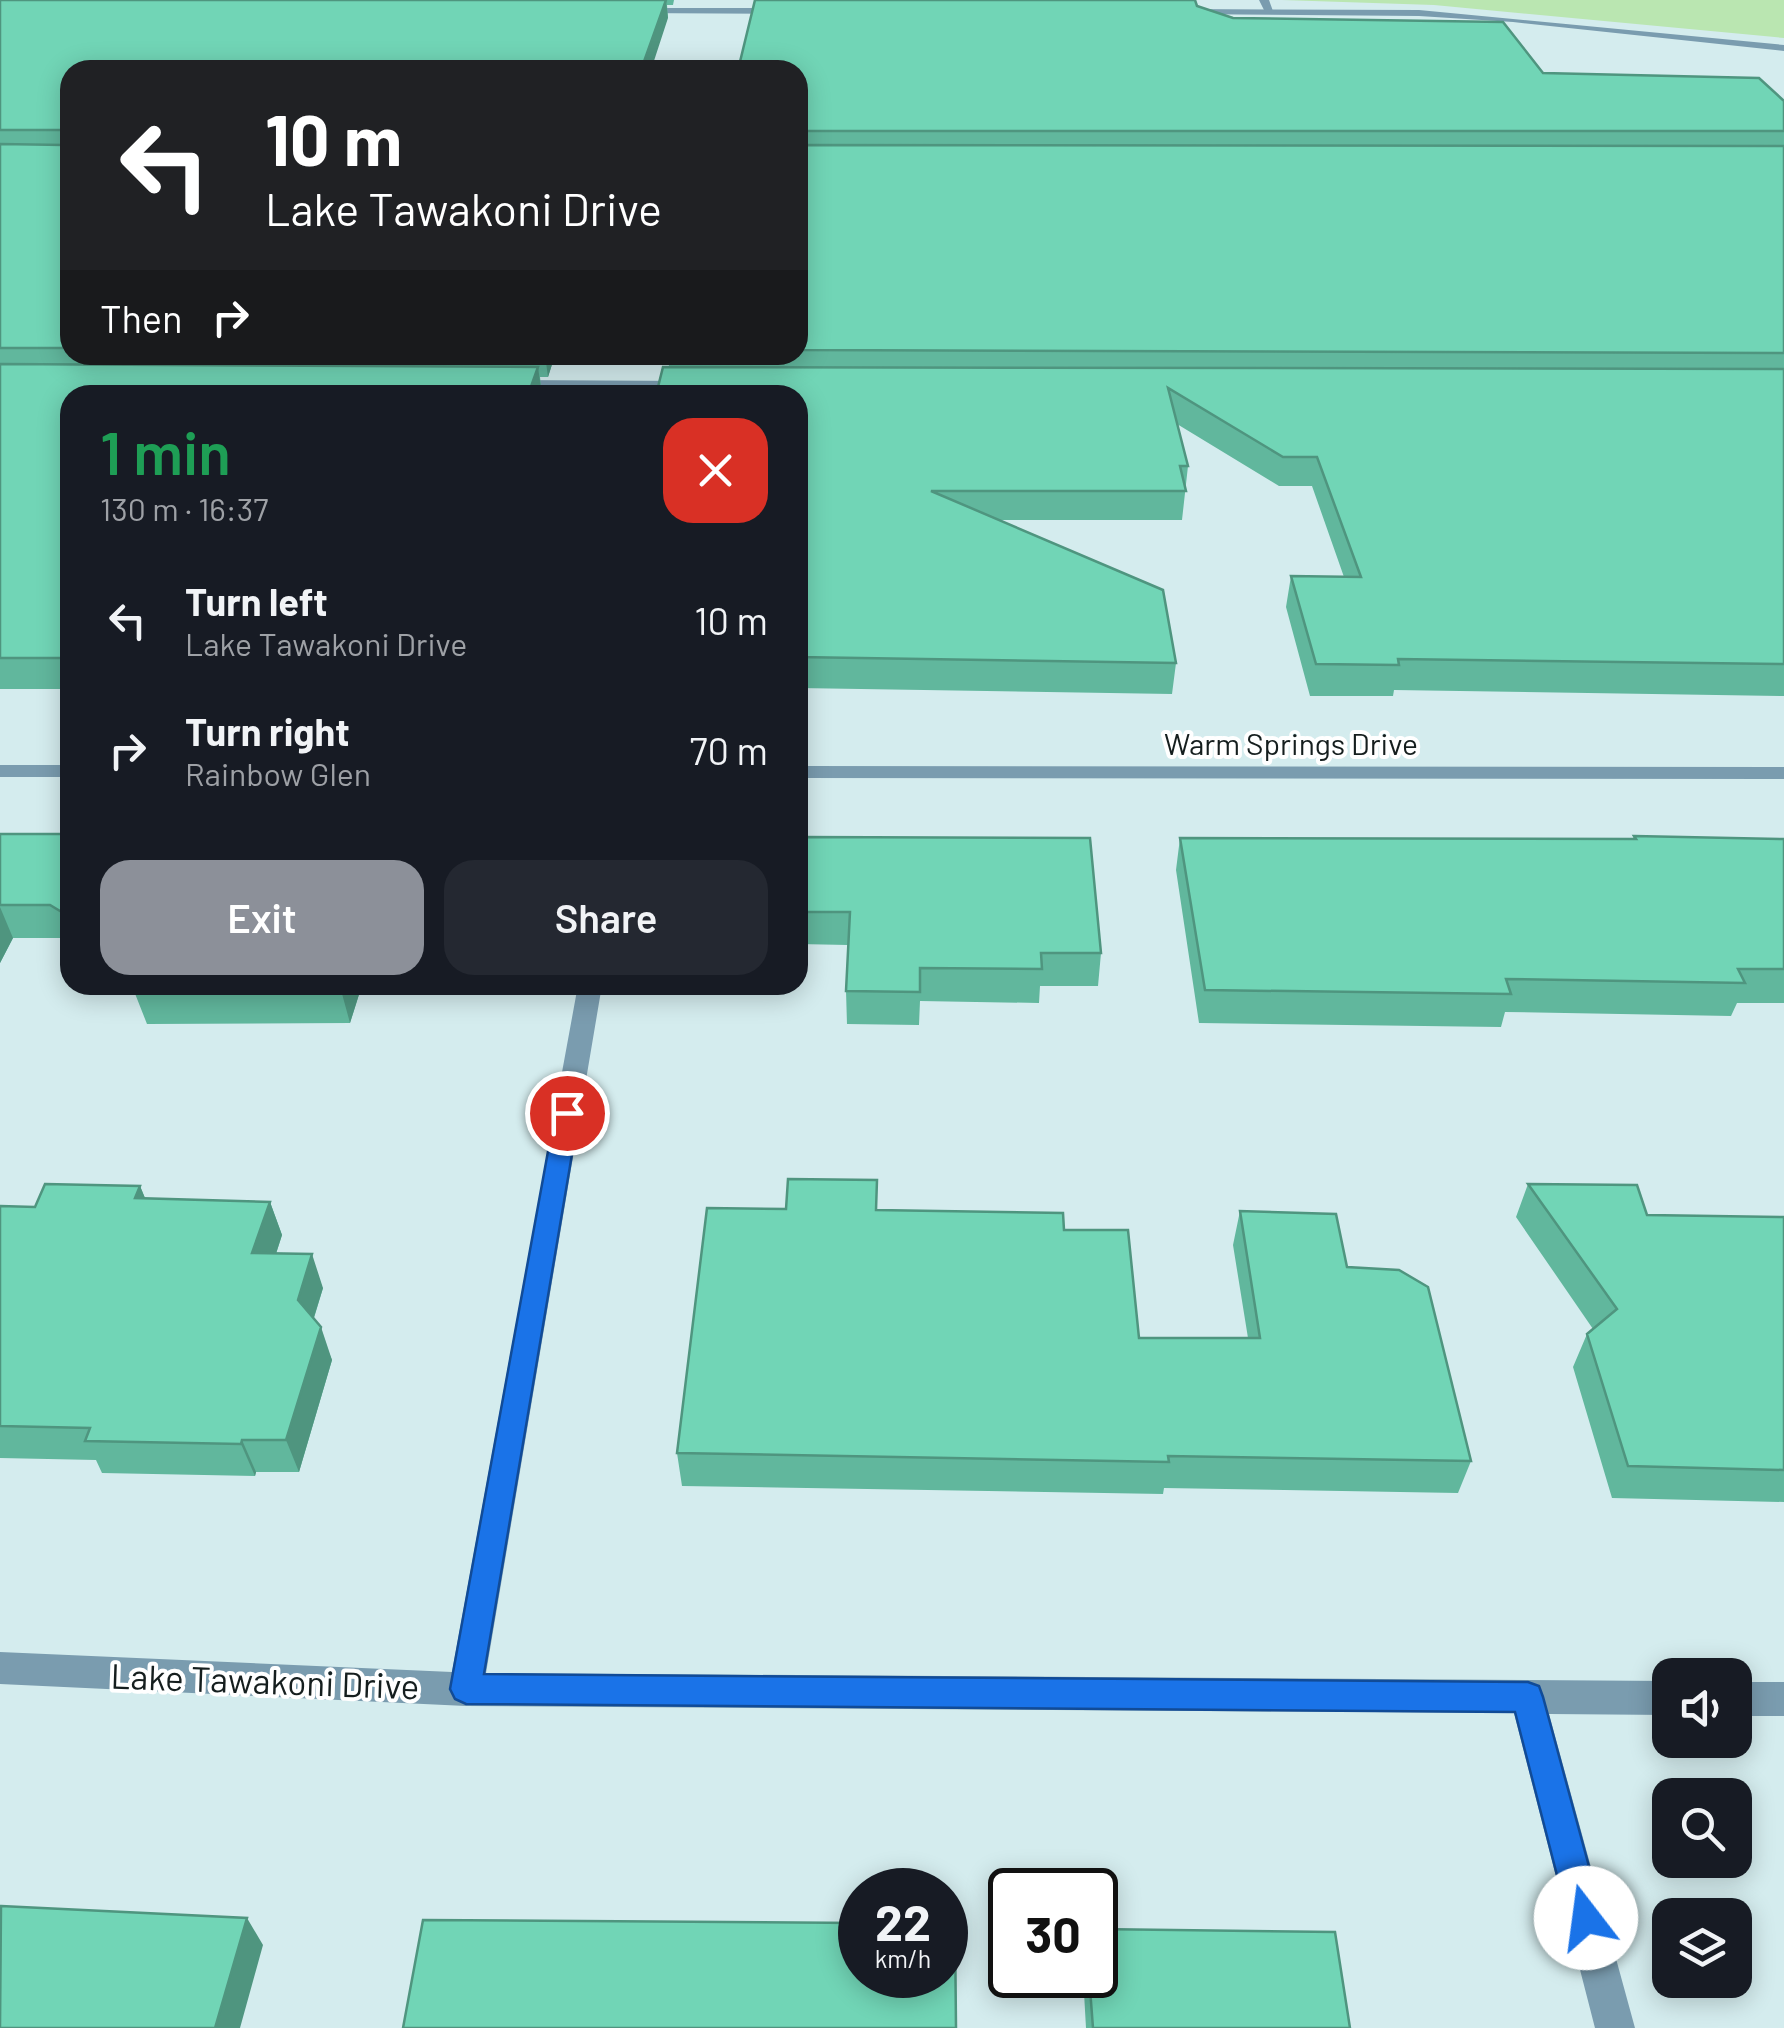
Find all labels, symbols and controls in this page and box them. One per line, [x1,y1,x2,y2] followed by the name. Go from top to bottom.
[265,96,402,180] text: 10 m
[100,100,230,230] icon: left
[265,181,662,235] text: Lake Tawakoni Drive
[203,290,258,345] icon: right
[100,295,183,341] text: Then
[100,415,231,487] text: 1 min
[663,418,768,523] button: close
[100,489,268,527] text: 130 m · 16:37
[185,578,328,624] text: Turn left
[100,593,155,648] icon: left
[694,597,768,643] text: 10 m
[185,624,467,662] text: Lake Tawakoni Drive
[185,708,350,754] text: Turn right
[100,723,155,778] icon: right
[1164,725,1418,761] street label: Warm Springs Drive
[690,727,768,773] text: 70 m
[185,754,371,792] text: Rainbow Glen
[100,860,424,975] button: Exit
[444,860,768,975] button: Share
[525,1071,610,1156] pin
[540,1086,595,1141] icon: arrive
[110,1654,420,1706] street label: Lake Tawakoni Drive
[1652,1658,1752,1998] map controls
[1652,1658,1752,1758] button: sound
[1652,1778,1752,1878] button: search
[1534,1866,1638,1970] position arrow
[988,1868,1118,1998] speed limit sign: 30
[875,1891,931,1951] text: 22
[1652,1898,1752,1998] button: layers
[875,1943,931,1973] text: km/h

